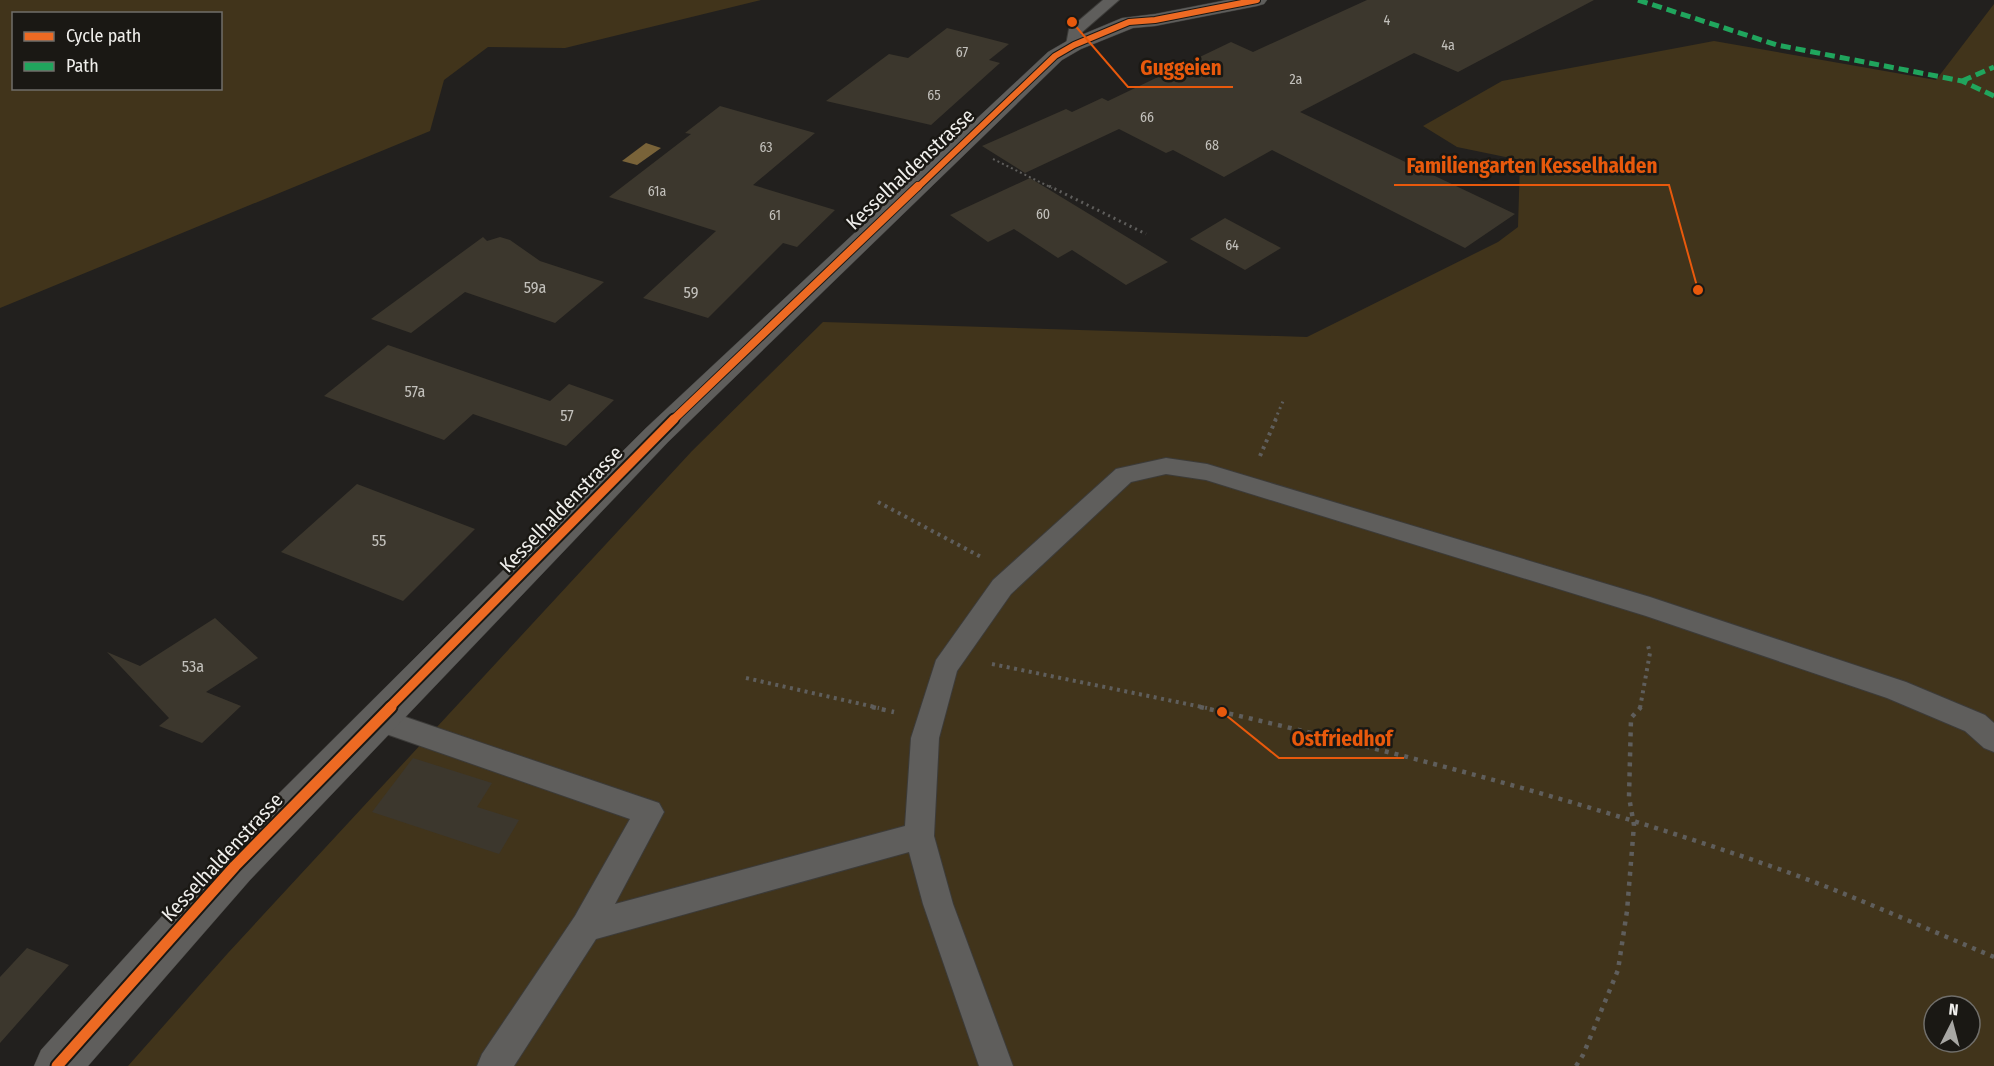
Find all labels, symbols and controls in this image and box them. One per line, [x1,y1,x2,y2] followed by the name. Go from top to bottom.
[12,12,222,90] legend
[1384,12,1391,29] house number: 4
[66,25,141,47] text: Cycle path
[1441,37,1455,54] house number: 4a
[956,44,968,61] house number: 67
[1128,48,1233,87] callout: Guggeien
[66,55,99,77] text: Path
[1140,55,1222,81] text: Guggeien
[1290,71,1303,88] house number: 2a
[927,87,941,104] house number: 65
[841,103,979,235] street label: Kesselhaldenstrasse
[1140,109,1154,126] house number: 66
[1205,137,1219,154] house number: 68
[759,139,773,156] house number: 63
[1394,146,1669,185] callout: Familiengarten Kesselhalden
[1407,153,1657,179] text: Familiengarten Kesselhalden
[648,183,666,200] house number: 61a
[1036,206,1050,223] house number: 60
[769,207,781,224] house number: 61
[1225,237,1239,254] house number: 64
[524,278,546,297] house number: 59a
[684,283,699,302] house number: 59
[405,382,426,401] house number: 57a
[560,406,574,425] house number: 57
[495,441,627,577] street label: Kesselhaldenstrasse
[372,531,386,550] house number: 55
[182,657,204,676] house number: 53a
[1279,719,1404,758] callout: Ostfriedhof
[1291,726,1395,752] text: Ostfriedhof
[156,788,288,926] street label: Kesselhaldenstrasse
[1922,994,1982,1054] north arrow
[1948,1000,1959,1020] text: N

